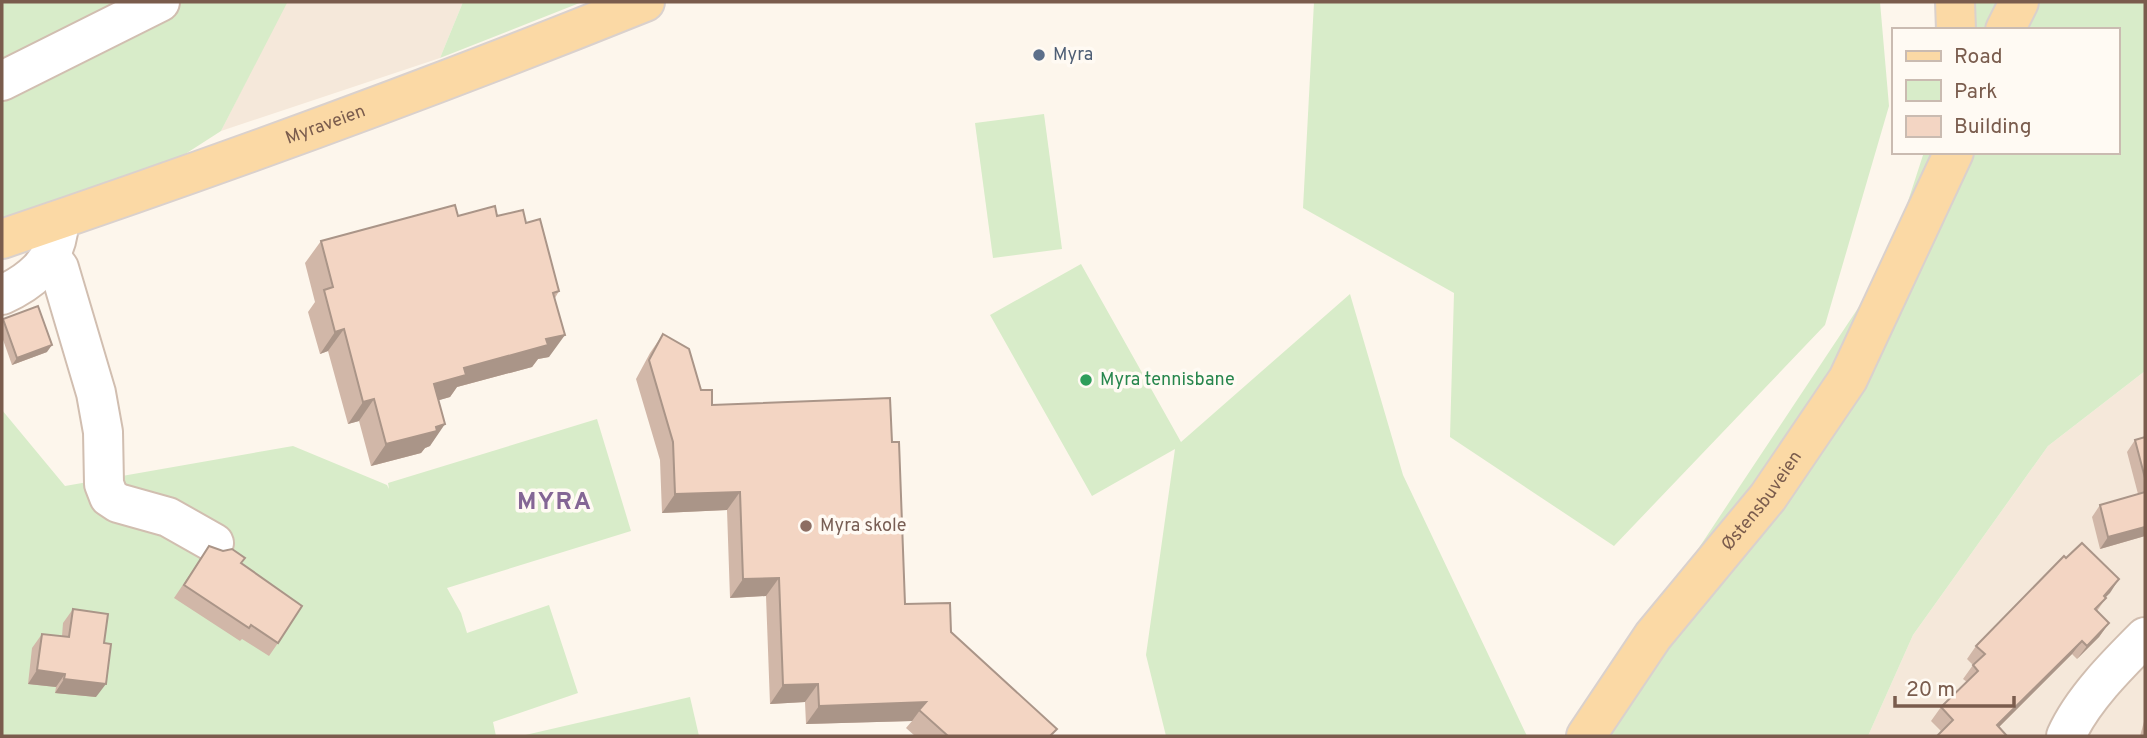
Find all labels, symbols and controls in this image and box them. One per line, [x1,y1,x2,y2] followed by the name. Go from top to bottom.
[1892,28,2119,154] legend
[1053,44,1093,67] place label: Myra
[1954,44,2003,71] text: Road
[1031,47,1047,63] marker: Myra
[1954,79,1997,106] text: Park
[282,100,369,150] street label: Myraveien
[1954,114,2032,141] text: Building
[1100,369,1235,392] place label: Myra tennisbane
[1078,372,1094,388] marker: Myra tennisbane
[1717,447,1807,556] street label: Østensbuveien
[517,488,593,518] district label: MYRA
[820,515,906,538] place label: Myra skole
[798,518,814,534] marker: Myra skole
[1895,664,2014,708] scale bar
[1906,677,1955,704] text: 20 m

